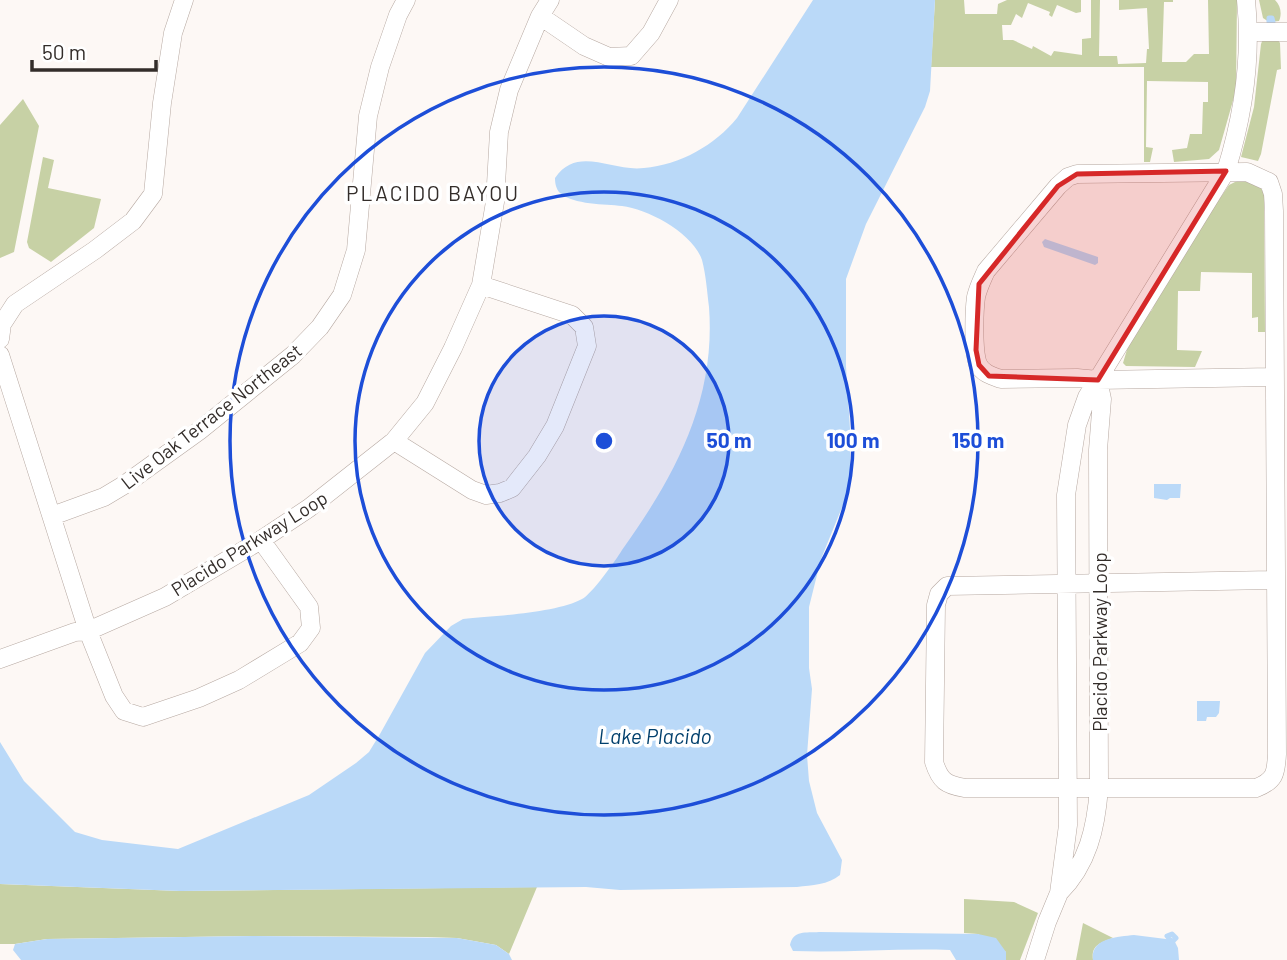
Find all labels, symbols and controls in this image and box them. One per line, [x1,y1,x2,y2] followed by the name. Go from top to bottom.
[32,28,156,72] scale bar
[42,39,86,64] text: 50 m
[346,180,520,205] district label: PLACIDO BAYOU
[116,338,306,494] street label: Live Oak Terrace Northeast
[706,427,752,452] text: 50 m
[826,427,880,452] text: 100 m
[952,427,1004,452] text: 150 m
[592,429,616,453] centre of rings
[167,486,331,600] street label: Placido Parkway Loop
[1088,552,1111,732] street label: Placido Parkway Loop
[598,723,712,748] water label: Lake Placido

